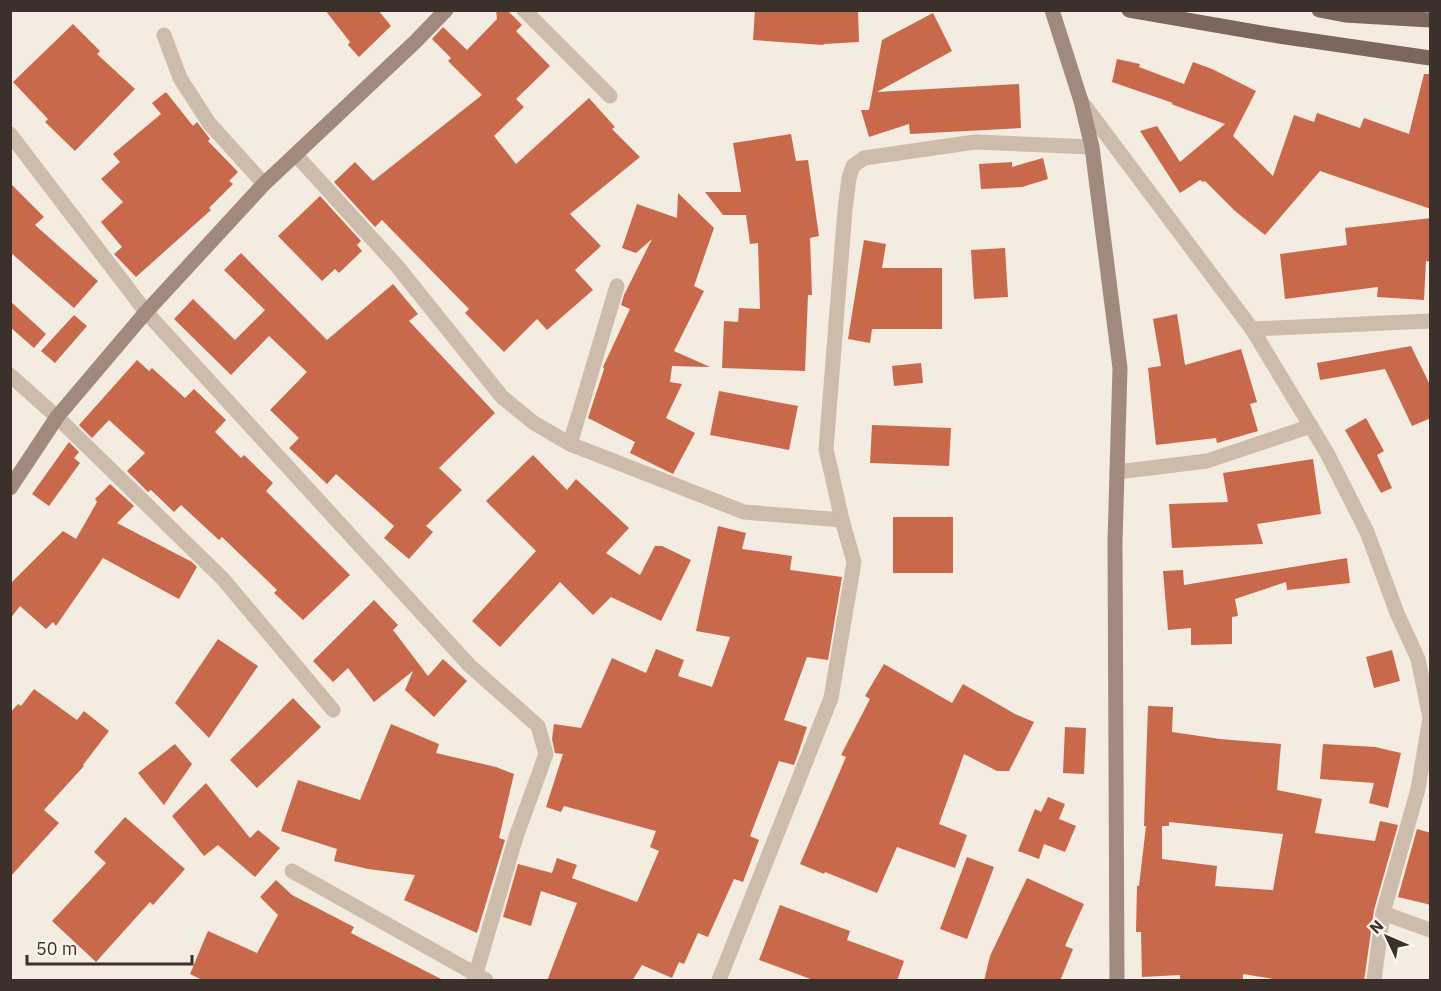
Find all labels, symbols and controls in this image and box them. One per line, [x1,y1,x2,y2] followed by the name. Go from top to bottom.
[1357,907,1417,967] north arrow
[1365,915,1387,938] text: N
[27,928,192,966] scale bar
[36,937,78,960] text: 50 m

